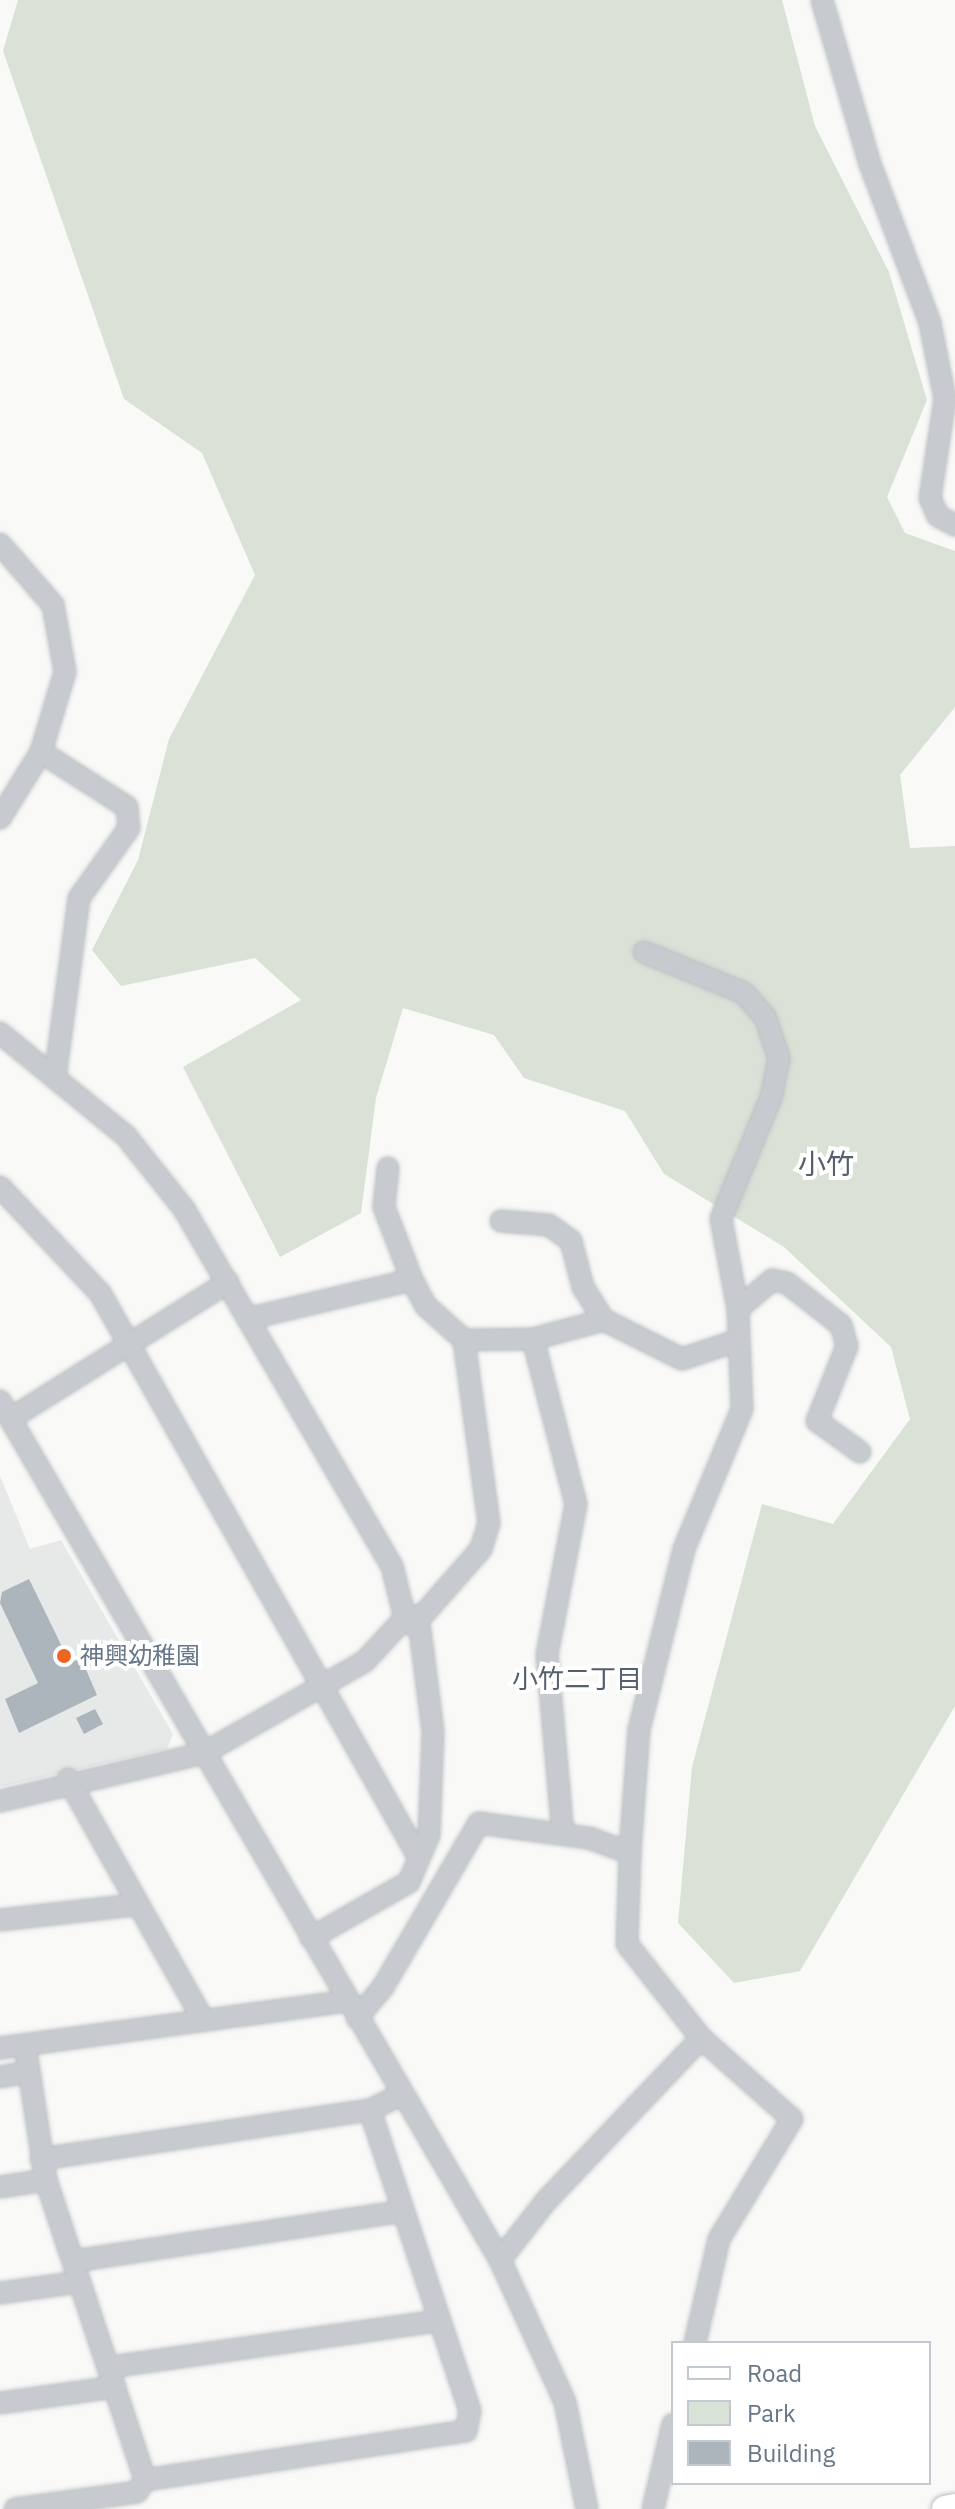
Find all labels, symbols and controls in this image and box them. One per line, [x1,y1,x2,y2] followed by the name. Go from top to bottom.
[798,1147,854,1181] district label: 小竹
[80,1642,200,1670] place label: 神興幼稚園
[55,1647,73,1665] marker: 神興幼稚園
[512,1663,642,1695] district label: 小竹二丁目
[671,2341,931,2485] legend
[747,2357,802,2389] text: Road
[747,2397,796,2429] text: Park
[747,2437,835,2469] text: Building

